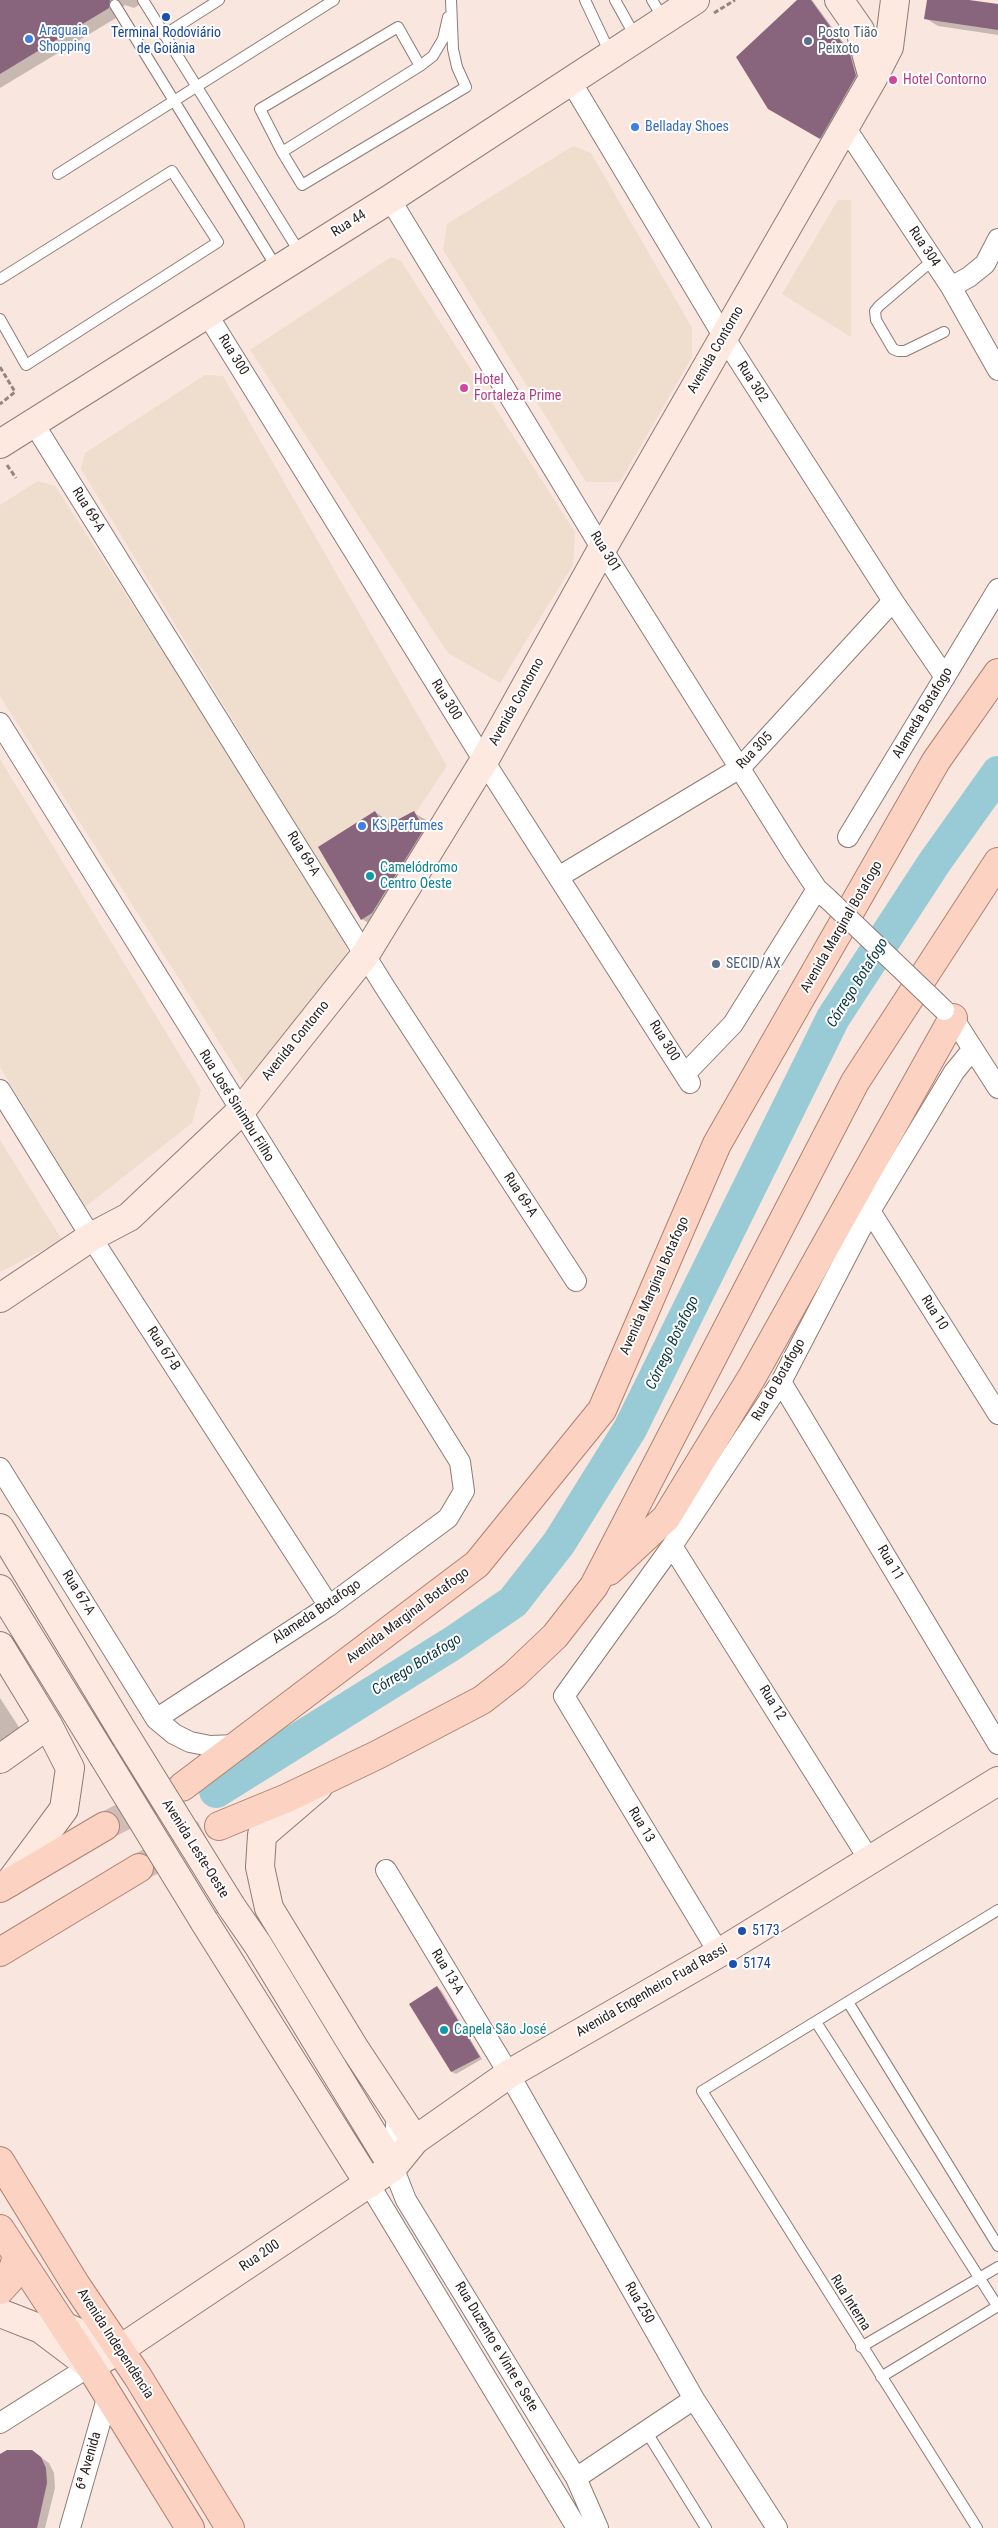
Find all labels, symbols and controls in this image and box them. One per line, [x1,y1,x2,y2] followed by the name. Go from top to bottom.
[160,11,172,23] marker: Terminal Rodoviário de Goiânia
[39,23,91,56] place label: Araguaia Shopping
[111,25,221,58] place label: Terminal Rodoviário de Goiânia
[818,25,878,58] place label: Posto Tião Peixoto
[23,33,35,45] marker: Araguaia Shopping
[802,35,814,47] marker: Posto Tião Peixoto
[903,72,987,88] place label: Hotel Contorno
[887,74,899,86] marker: Hotel Contorno
[645,119,729,135] place label: Belladay Shoes
[629,121,641,133] marker: Belladay Shoes
[328,207,370,241] street label: Rua 44
[904,224,944,270] street label: Rua 304
[684,303,748,397] street label: Avenida Contorno
[214,332,252,378] street label: Rua 300
[733,359,771,405] street label: Rua 302
[474,372,561,404] place label: Hotel Fortaleza Prime
[458,382,470,394] marker: Hotel Fortaleza Prime
[68,485,108,535] street label: Rua 69-A
[586,529,624,575] street label: Rua 301
[486,655,548,749] street label: Avenida Contorno
[889,665,957,761] street label: Alameda Botafogo
[427,677,465,723] street label: Rua 300
[733,729,777,773] street label: Rua 305
[372,818,443,834] place label: KS Perfumes
[356,820,368,832] marker: KS Perfumes
[283,829,323,879] street label: Rua 69-A
[797,858,887,996] street label: Avenida Marginal Botafogo
[380,860,458,892] place label: Camelódromo Centro Oeste
[364,870,376,882] marker: Camelódromo Centro Oeste
[823,935,893,1031] water label: Córrego Botafogo
[726,956,781,972] place label: SECID/AX
[710,958,722,970] marker: SECID/AX
[259,998,333,1084] street label: Avenida Contorno
[645,1018,683,1064] street label: Rua 300
[195,1047,277,1165] street label: Rua José Sinimbu Filho
[499,1170,541,1220] street label: Rua 69-A
[617,1214,693,1358] street label: Avenida Marginal Botafogo
[917,1292,951,1334] street label: Rua 10
[643,1293,703,1393] water label: Córrego Botafogo
[143,1324,183,1374] street label: Rua 67-B
[749,1336,809,1424] street label: Rua do Botafogo
[873,1542,907,1584] street label: Rua 11
[343,1564,473,1668] street label: Avenida Marginal Botafogo
[58,1568,98,1618] street label: Rua 67-A
[270,1576,364,1648] street label: Alameda Botafogo
[369,1630,465,1700] water label: Córrego Botafogo
[755,1682,789,1724] street label: Rua 12
[158,1797,232,1901] street label: Avenida Leste-Oeste
[624,1804,658,1846] street label: Rua 13
[752,1923,780,1939] place label: 5173
[736,1925,748,1937] marker: 5173
[573,1941,731,2041] street label: Avenida Engenheiro Fuad Rassi
[427,1946,467,1998] street label: Rua 13-A
[743,1956,771,1972] place label: 5174
[727,1958,739,1970] marker: 5174
[454,2022,546,2038] place label: Capela São José
[438,2024,450,2036] marker: Capela São José
[237,2236,283,2276] street label: Rua 200
[826,2272,874,2334] street label: Rua Interna
[451,2279,541,2415] street label: Rua Duzento e Vinte e Sete
[621,2279,657,2327] street label: Rua 250
[73,2286,157,2402] street label: Avenida Independência
[73,2430,105,2492] street label: 6ª Avenida

